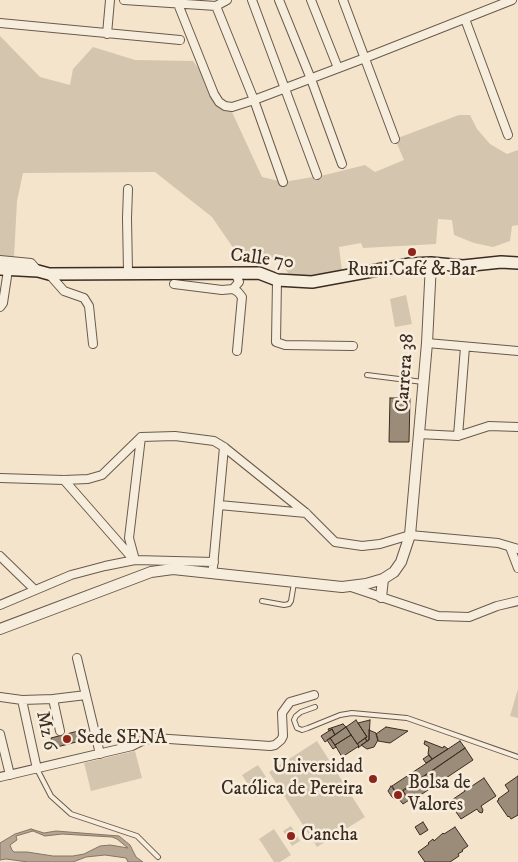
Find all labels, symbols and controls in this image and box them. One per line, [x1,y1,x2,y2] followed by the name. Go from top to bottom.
[229,245,295,275] street label: Calle 70
[406,246,418,258] marker: Rumi Café & Bar
[347,260,477,282] place label: Rumi Café & Bar
[392,333,420,413] street label: Carrera 38
[30,709,60,753] street label: Mz 6
[77,728,167,750] place label: Sede SENA
[61,733,73,745] marker: Sede SENA
[221,757,363,801] place label: Universidad Católica de Pereira
[367,773,379,785] marker: Universidad Católica de Pereira
[408,773,471,817] place label: Bolsa de Valores
[392,789,404,801] marker: Bolsa de Valores
[301,825,358,847] place label: Cancha
[285,830,297,842] marker: Cancha

